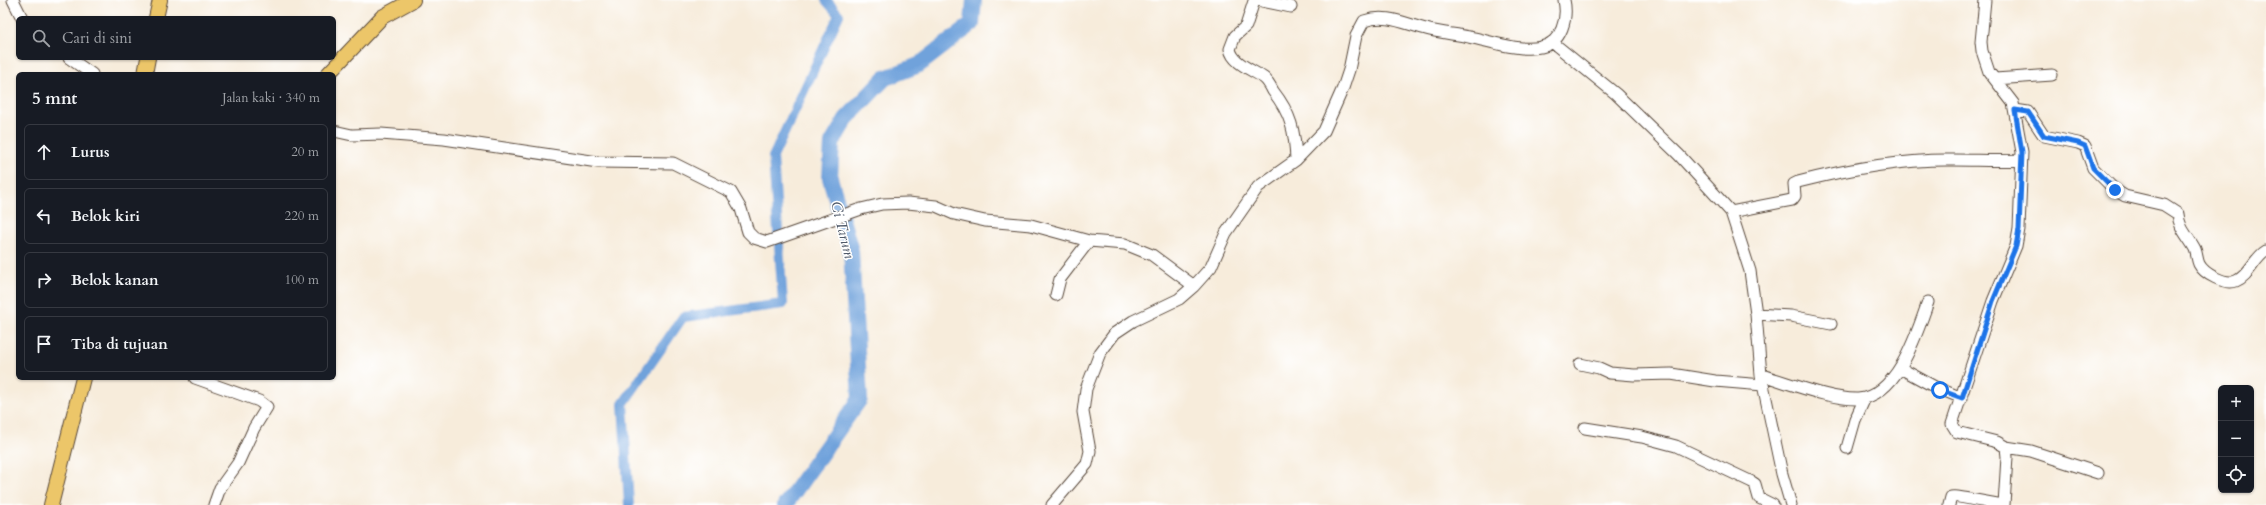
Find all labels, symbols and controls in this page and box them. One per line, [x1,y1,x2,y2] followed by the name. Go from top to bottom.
[16,16,336,60] search box
[30,27,52,49] icon: search
[62,28,132,48] text: Cari di sini
[32,87,77,110] text: 5 mnt
[222,89,320,107] text: Jalan kaki · 340 m
[33,141,55,163] icon: ahead
[71,142,110,162] text: Lurus
[291,143,319,161] text: 20 m
[2106,181,2124,199] route end
[826,199,860,261] water label: Ci Tarum
[33,205,55,227] icon: left
[71,206,140,226] text: Belok kiri
[285,207,319,225] text: 220 m
[33,269,55,291] icon: right
[71,270,159,290] text: Belok kanan
[285,271,319,289] text: 100 m
[33,333,55,355] icon: arrive
[71,334,168,354] text: Tiba di tujuan
[1931,381,1949,399] route start
[2218,385,2254,493] map controls
[2218,385,2254,421] button: +
[2218,421,2254,457] button: −
[2218,457,2254,493] button: locate

